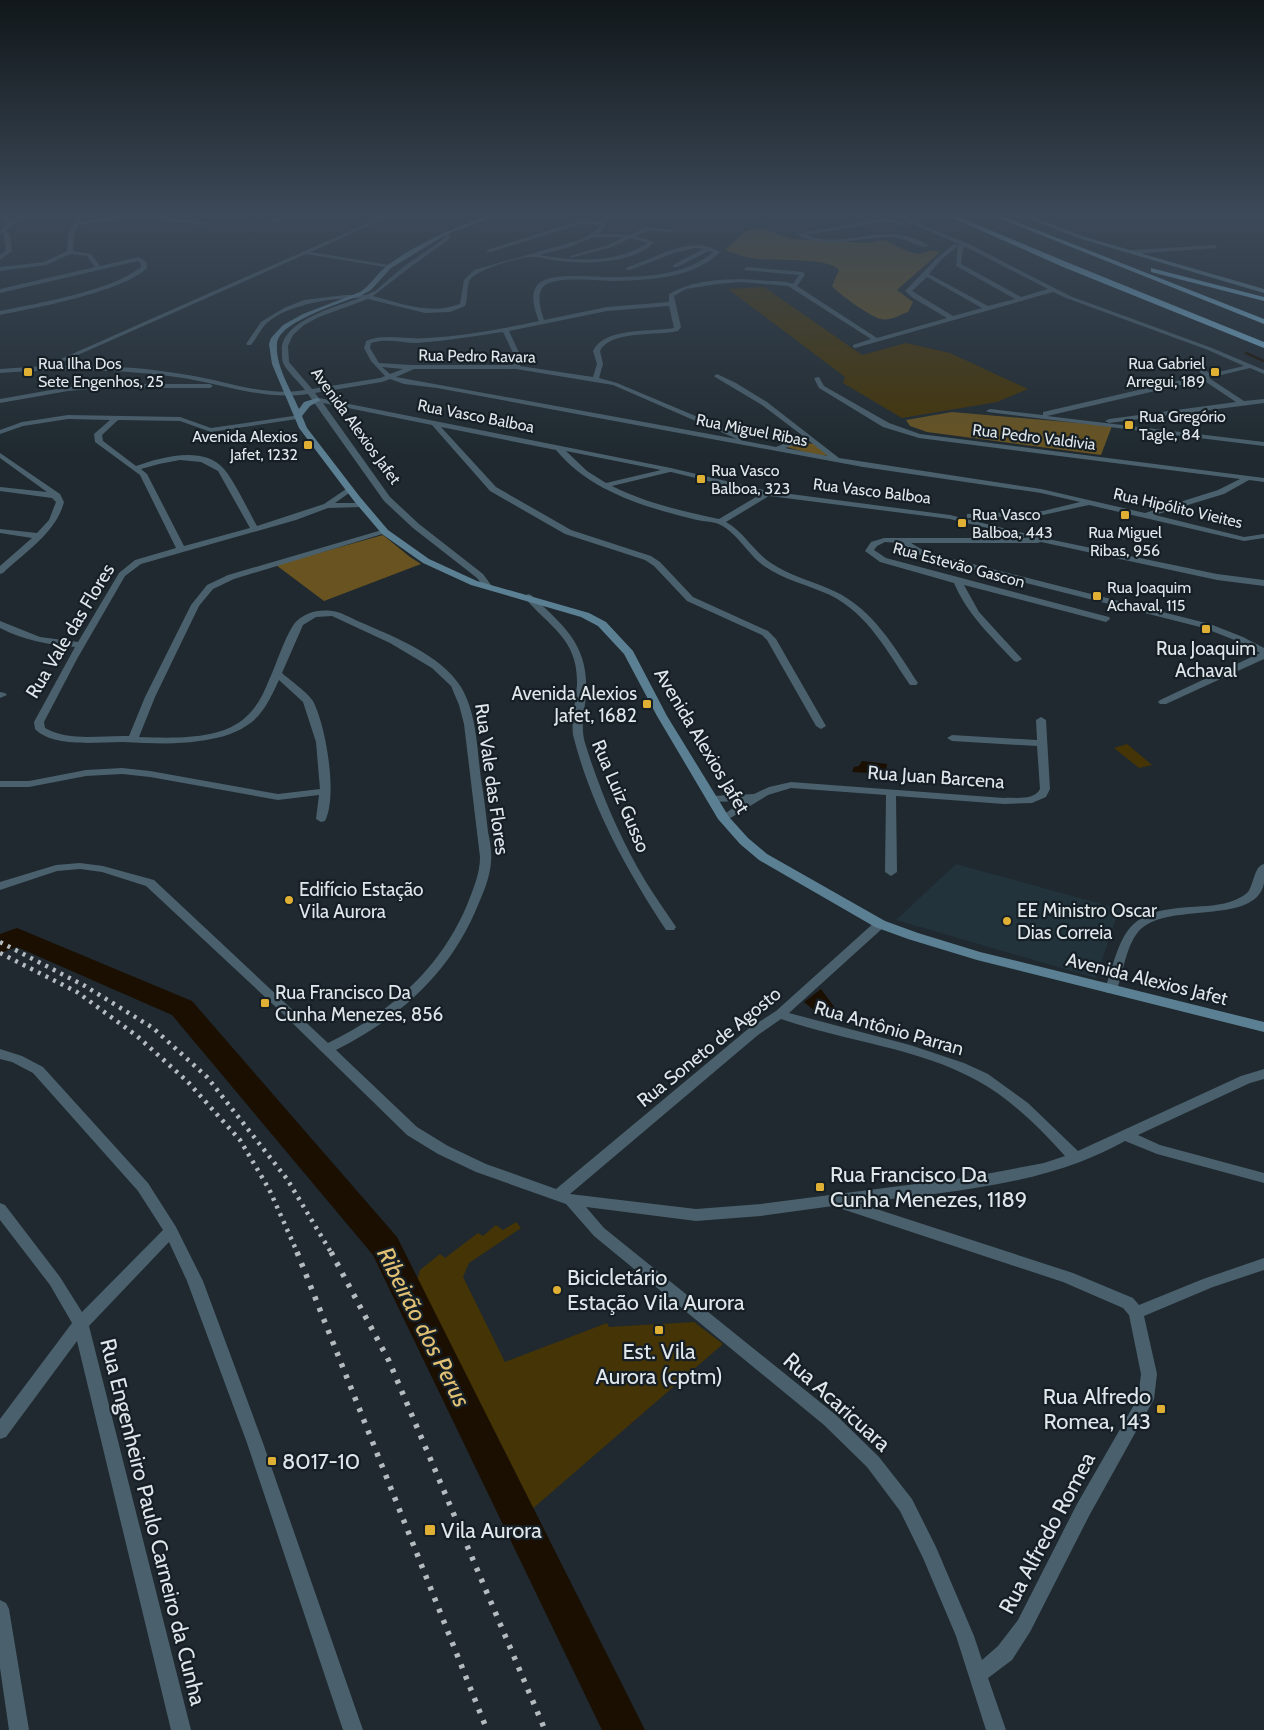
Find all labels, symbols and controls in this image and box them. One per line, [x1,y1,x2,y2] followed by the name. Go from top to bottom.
[418,345,536,367] street label: Rua Pedro Ravara
[38,354,164,391] place label: Rua Ilha Dos Sete Engenhos, 25
[1126,354,1205,391] place label: Rua Gabriel Arregui, 189
[307,364,405,489] street label: Avenida Alexios Jafet
[22,366,34,378] marker: Rua Ilha Dos Sete Engenhos, 25
[1209,366,1221,378] marker: Rua Gabriel Arregui, 189
[416,395,536,437] street label: Rua Vasco Balboa
[1139,407,1226,444] place label: Rua Gregório Tagle, 84
[695,410,810,450] street label: Rua Miguel Ribas
[1123,419,1135,431] marker: Rua Gregório Tagle, 84
[971,420,1097,454] street label: Rua Pedro Valdivia
[192,427,298,464] place label: Avenida Alexios Jafet, 1232
[302,439,314,451] marker: Avenida Alexios Jafet, 1232
[711,461,790,498] place label: Rua Vasco Balboa, 323
[695,473,707,485] marker: Rua Vasco Balboa, 323
[812,474,932,508] street label: Rua Vasco Balboa
[1112,484,1245,532] street label: Rua Hipólito Vieites
[972,505,1053,542] place label: Rua Vasco Balboa, 443
[1119,509,1131,521] marker: Rua Miguel Ribas, 956
[956,517,968,529] marker: Rua Vasco Balboa, 443
[1088,523,1162,560] place label: Rua Miguel Ribas, 956
[891,538,1027,592] street label: Rua Estevão Gascon
[21,559,119,702] street label: Rua Vale das Flores
[1107,578,1191,615] place label: Rua Joaquim Achaval, 115
[1091,590,1103,602] marker: Rua Joaquim Achaval, 115
[1200,623,1212,635] marker: Rua Joaquim Achaval
[1156,637,1256,682] place label: Rua Joaquim Achaval
[649,664,755,818] street label: Avenida Alexios Jafet
[512,682,637,727] place label: Avenida Alexios Jafet, 1682
[641,698,653,710] marker: Avenida Alexios Jafet, 1682
[470,702,514,856] street label: Rua Vale das Flores
[587,736,655,856] street label: Rua Luiz Gusso
[867,761,1005,793] street label: Rua Juan Barcena
[299,878,424,923] place label: Edifício Estação Vila Aurora
[283,894,295,906] marker: Edifício Estação Vila Aurora
[1017,899,1157,944] place label: EE Ministro Oscar Dias Correia
[1001,915,1013,927] marker: EE Ministro Oscar Dias Correia
[1064,948,1231,1010] street label: Avenida Alexios Jafet
[275,981,443,1026] place label: Rua Francisco Da Cunha Menezes, 856
[633,982,785,1112] street label: Rua Soneto de Agosto
[812,996,966,1060] street label: Rua Antônio Parran
[259,997,271,1009] marker: Rua Francisco Da Cunha Menezes, 856
[830,1161,1027,1213] place label: Rua Francisco Da Cunha Menezes, 1189
[814,1181,826,1193] marker: Rua Francisco Da Cunha Menezes, 1189
[371,1242,477,1412] water label: Ribeirão dos Perus
[567,1264,745,1316] place label: Bicicletário Estação Vila Aurora
[551,1284,563,1296] marker: Bicicletário Estação Vila Aurora
[653,1324,665,1336] marker: Est. Vila Aurora (cptm)
[94,1336,212,1709] street label: Rua Engenheiro Paulo Carneiro da Cunha
[595,1338,723,1390] place label: Est. Vila Aurora (cptm)
[778,1347,897,1457] street label: Rua Acaricuara
[1043,1383,1151,1435] place label: Rua Alfredo Romea, 143
[1155,1403,1167,1415] marker: Rua Alfredo Romea, 143
[993,1447,1101,1618] street label: Rua Alfredo Romea
[282,1448,360,1475] place label: 8017-10
[266,1455,278,1467] marker: 8017-10
[441,1517,542,1544] place label: Vila Aurora
[423,1523,437,1537] marker: Vila Aurora

